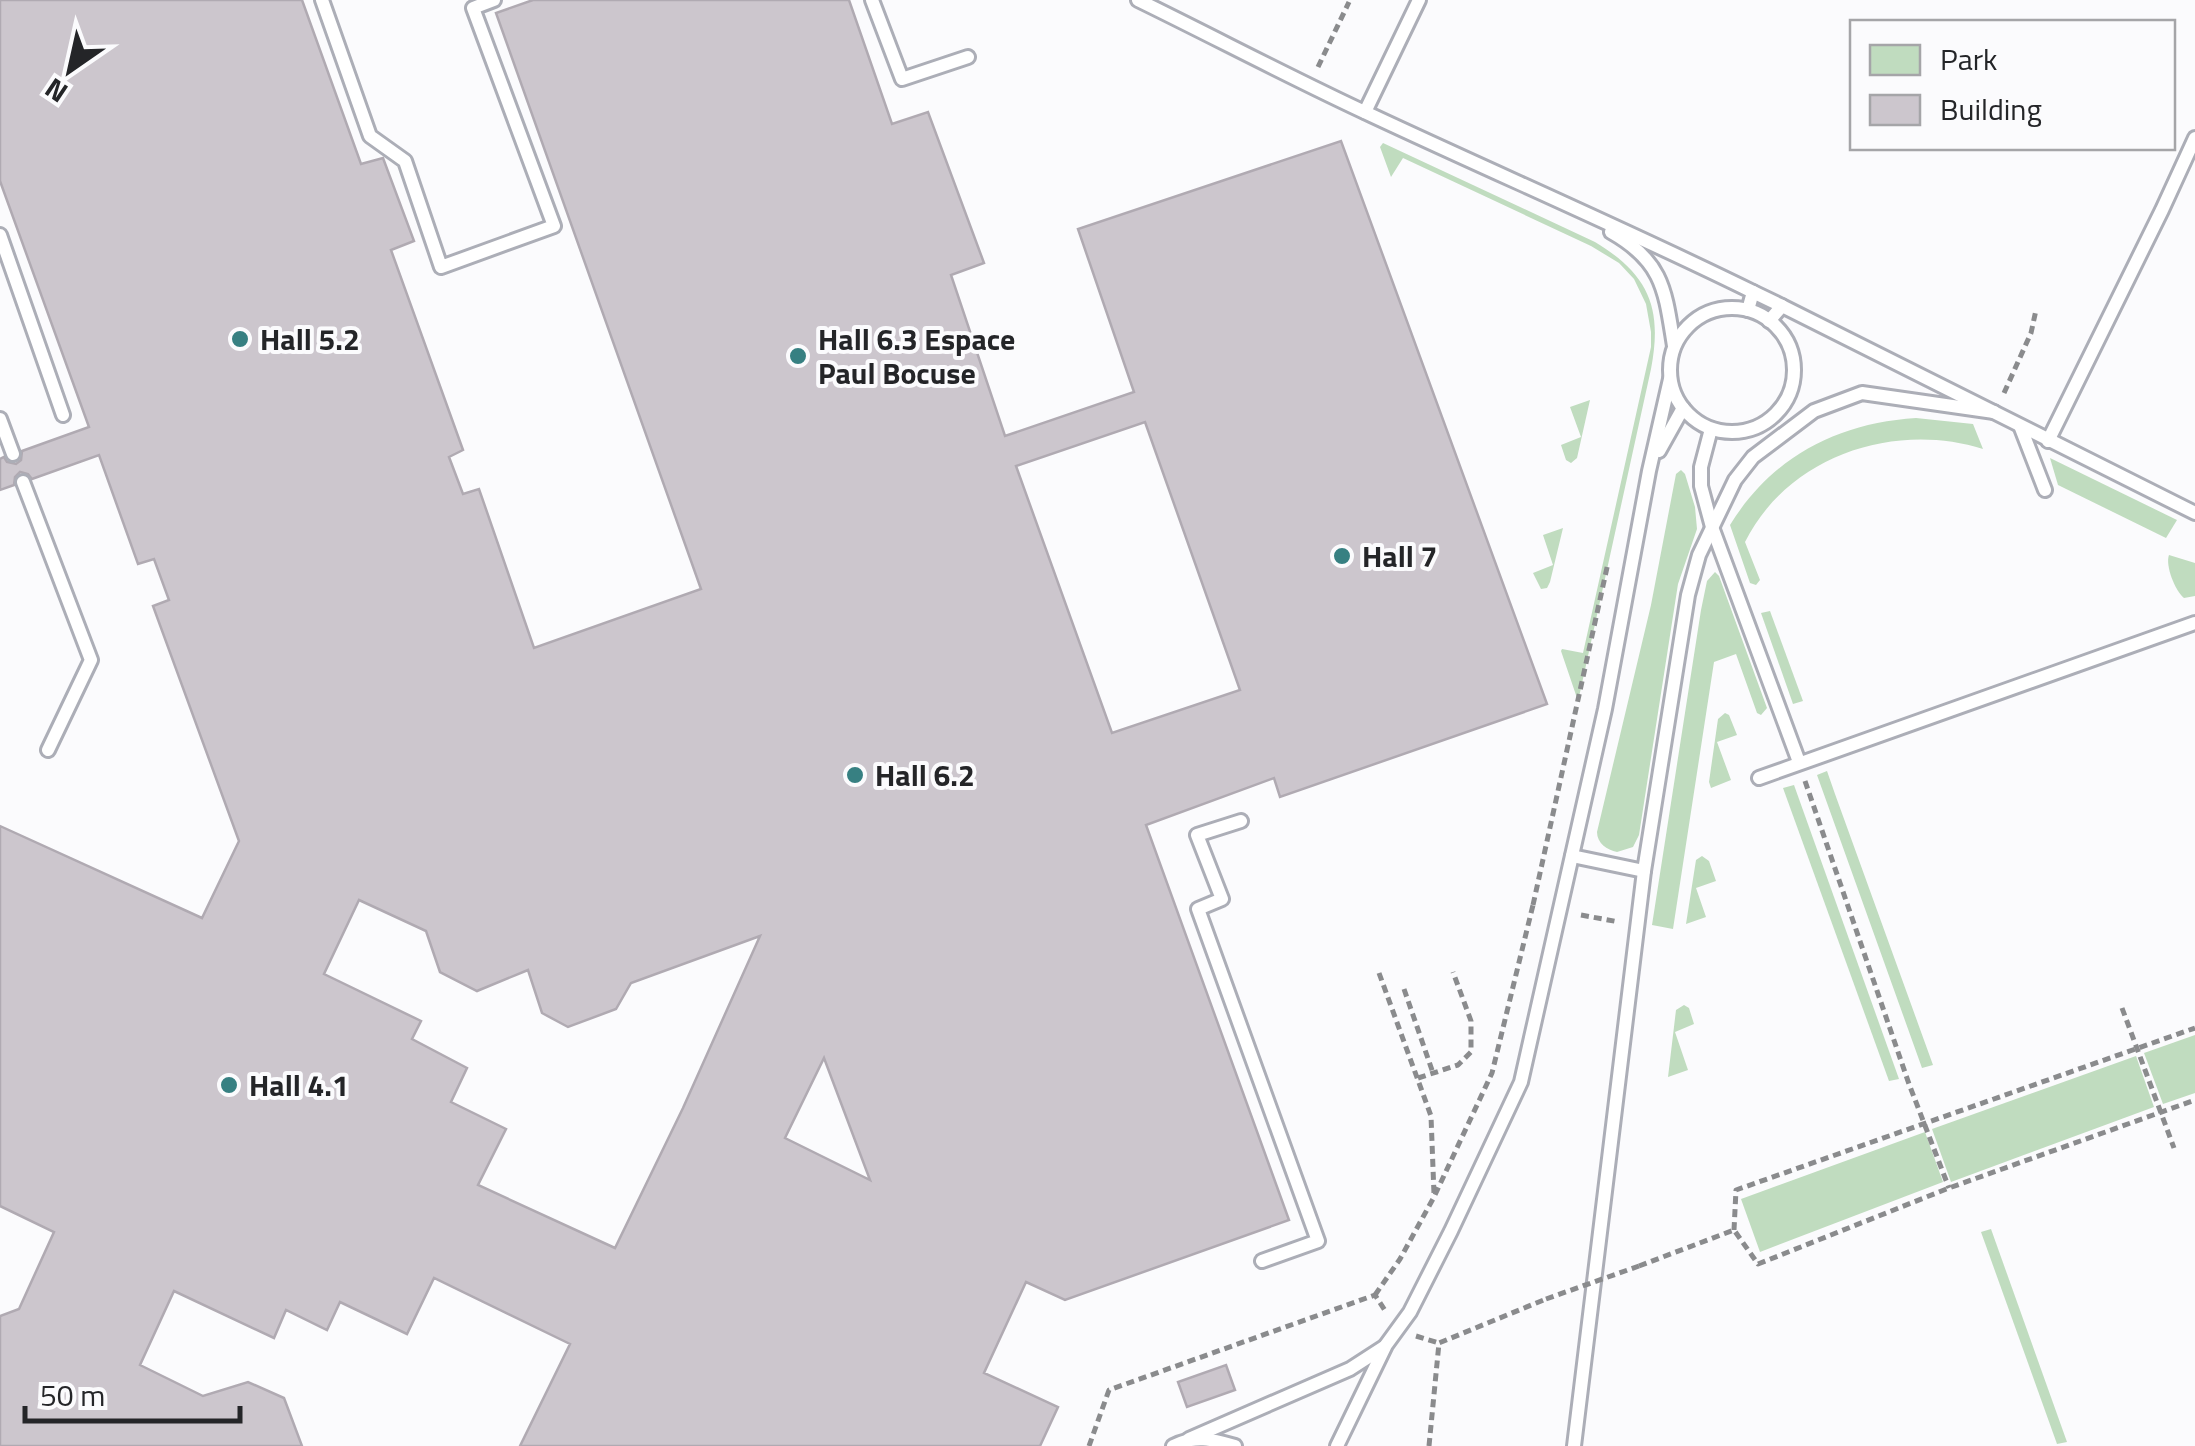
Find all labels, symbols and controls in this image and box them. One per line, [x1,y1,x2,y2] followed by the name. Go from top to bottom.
[20,20,120,120] north arrow
[1850,20,2175,150] legend
[1940,36,1997,82] text: Park
[36,68,76,114] text: N
[1940,86,2042,132] text: Building
[260,316,360,362] place label: Hall 5.2
[818,316,1015,396] place label: Hall 6.3 Espace Paul Bocuse
[229,328,251,350] marker: Hall 5.2
[787,345,809,367] marker: Hall 6.3 Espace Paul Bocuse
[1362,533,1437,579] place label: Hall 7
[1331,545,1353,567] marker: Hall 7
[875,752,975,798] place label: Hall 6.2
[844,764,866,786] marker: Hall 6.2
[249,1062,349,1108] place label: Hall 4.1
[218,1074,240,1096] marker: Hall 4.1
[25,1361,240,1423] scale bar
[40,1372,105,1418] text: 50 m

